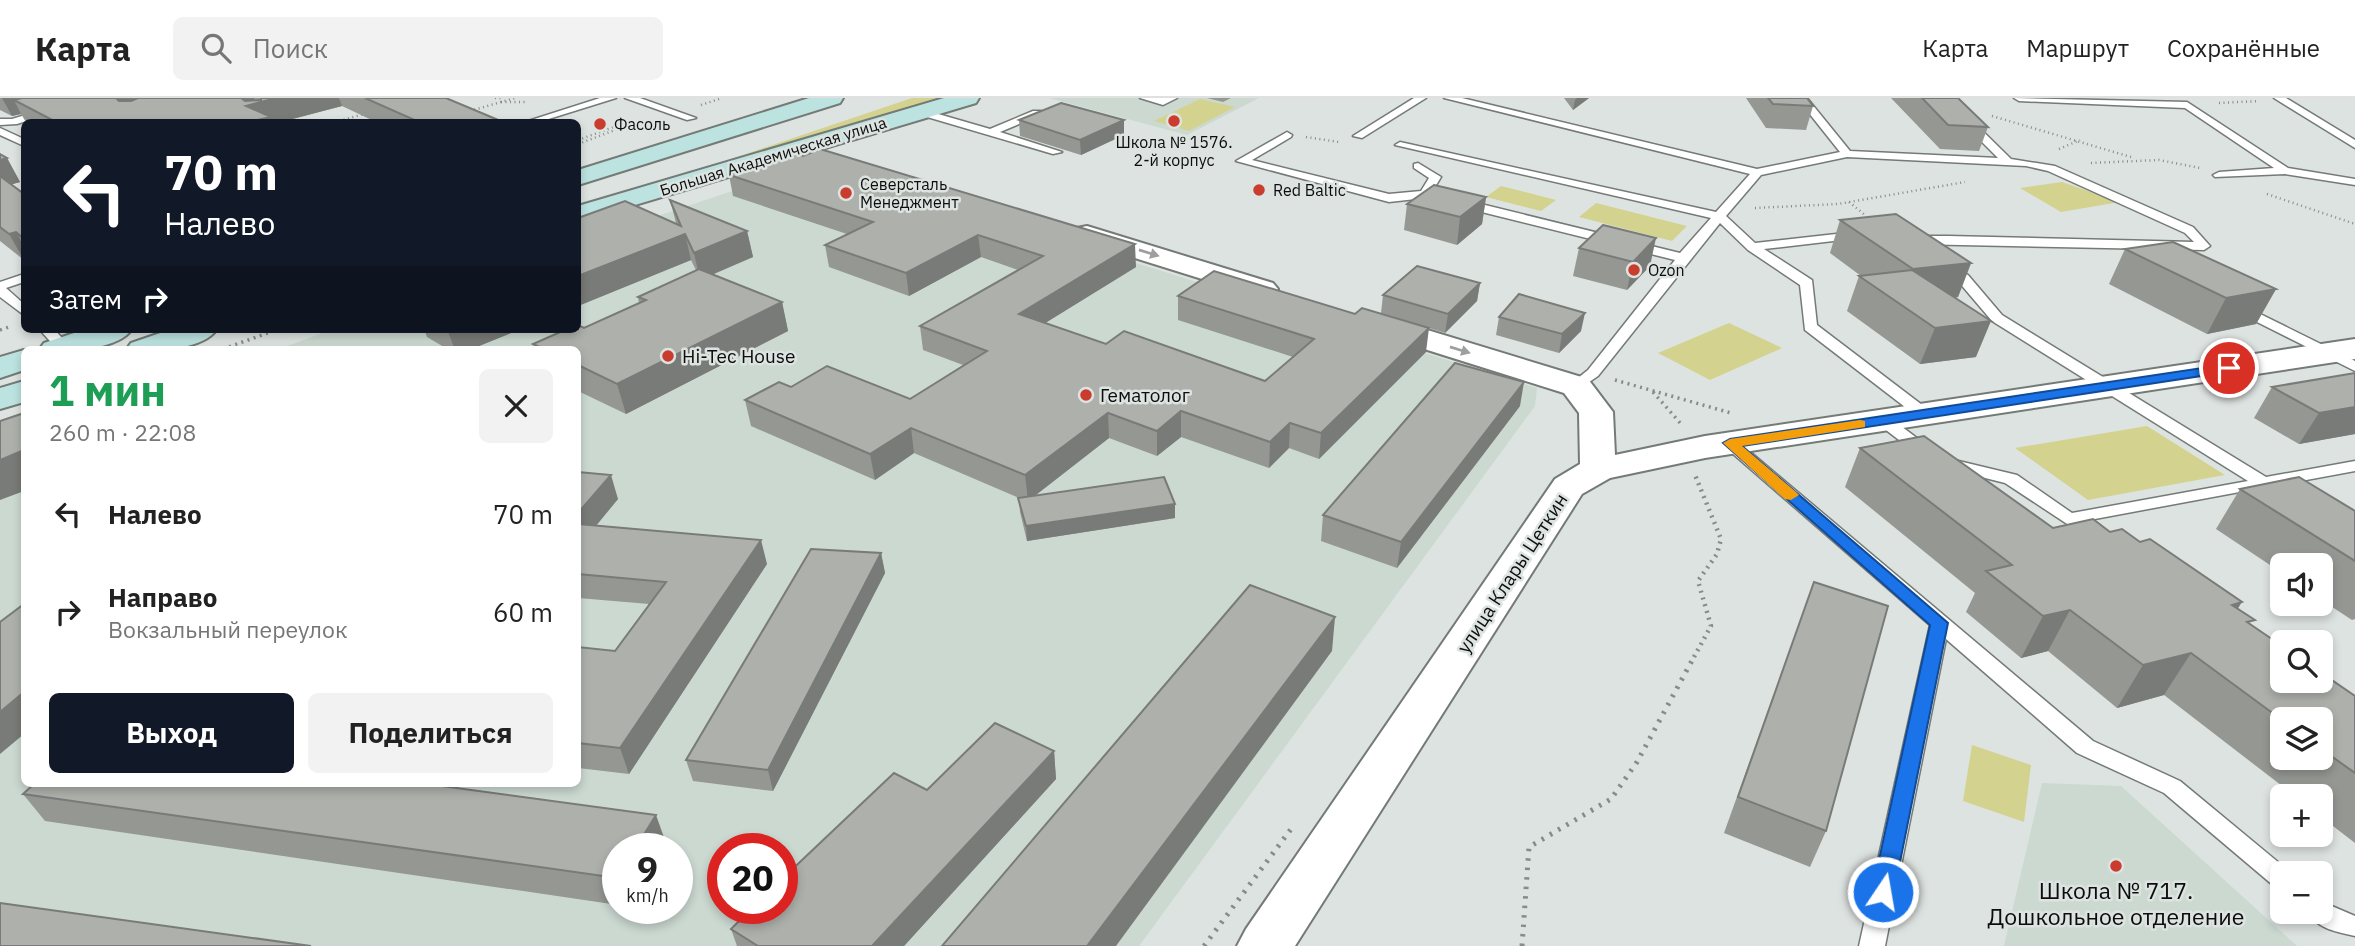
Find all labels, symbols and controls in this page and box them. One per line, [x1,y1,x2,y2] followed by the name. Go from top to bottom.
[173,17,663,80] search box
[35,27,131,70] text: Карта
[197,29,235,67] icon: search
[253,31,328,65] text: Поиск
[1922,32,1988,64] text: Карта
[2026,32,2129,64] text: Маршрут
[2167,32,2320,64] text: Сохранённые
[657,112,889,200] street label: Большая Академическая улица
[1166,113,1182,129] marker: Школа № 1576. 2-й корпус
[614,114,670,134] place label: Фасоль
[592,116,608,132] marker: Фасоль
[1115,132,1233,170] place label: Школа № 1576. 2-й корпус
[164,140,278,203] text: 70 m
[49,147,140,238] icon: left
[860,174,959,212] place label: Северсталь Менеджмент
[1273,180,1346,200] place label: Red Baltic
[1251,182,1267,198] marker: Red Baltic
[838,185,854,201] marker: Северсталь Менеджмент
[164,202,275,244] text: Налево
[1139,249,1160,259] one-way arrow
[1648,260,1685,280] place label: Ozon
[1626,262,1642,278] marker: Ozon
[136,280,174,318] icon: right
[49,282,122,316] text: Затем
[2199,338,2259,398] pin
[682,344,795,368] place label: Hi-Tec House
[1449,345,1470,355] one-way arrow
[660,348,676,364] marker: Hi-Tec House
[2210,349,2248,387] icon: arrive
[49,363,166,418] text: 1 мин
[479,369,553,443] button: close
[1100,383,1190,407] place label: Гематолог
[1078,387,1094,403] marker: Гематолог
[49,417,196,447] text: 260 m · 22:08
[1451,489,1573,657] street label: улица Клары Цеткин
[49,495,87,533] icon: left
[108,497,202,531] text: Налево
[493,497,553,531] text: 70 m
[2270,553,2333,924] map controls
[2270,553,2333,616] button: sound
[108,580,217,614] text: Направо
[49,593,87,631] icon: right
[493,595,553,629] text: 60 m
[108,614,348,644] text: Вокзальный переулок
[2270,630,2333,693] button: search
[49,693,294,773] button: Выход
[308,693,553,773] button: Поделиться
[2270,707,2333,770] button: layers
[2270,784,2333,847] button: +
[707,833,798,924] speed limit sign: 20
[637,846,658,892] text: 9
[1846,855,1920,929] position arrow
[2108,858,2124,874] marker: Школа № 717. Дошкольное отделение
[2270,861,2333,924] button: −
[1988,875,2244,931] place label: Школа № 717. Дошкольное отделение
[626,884,669,907] text: km/h

